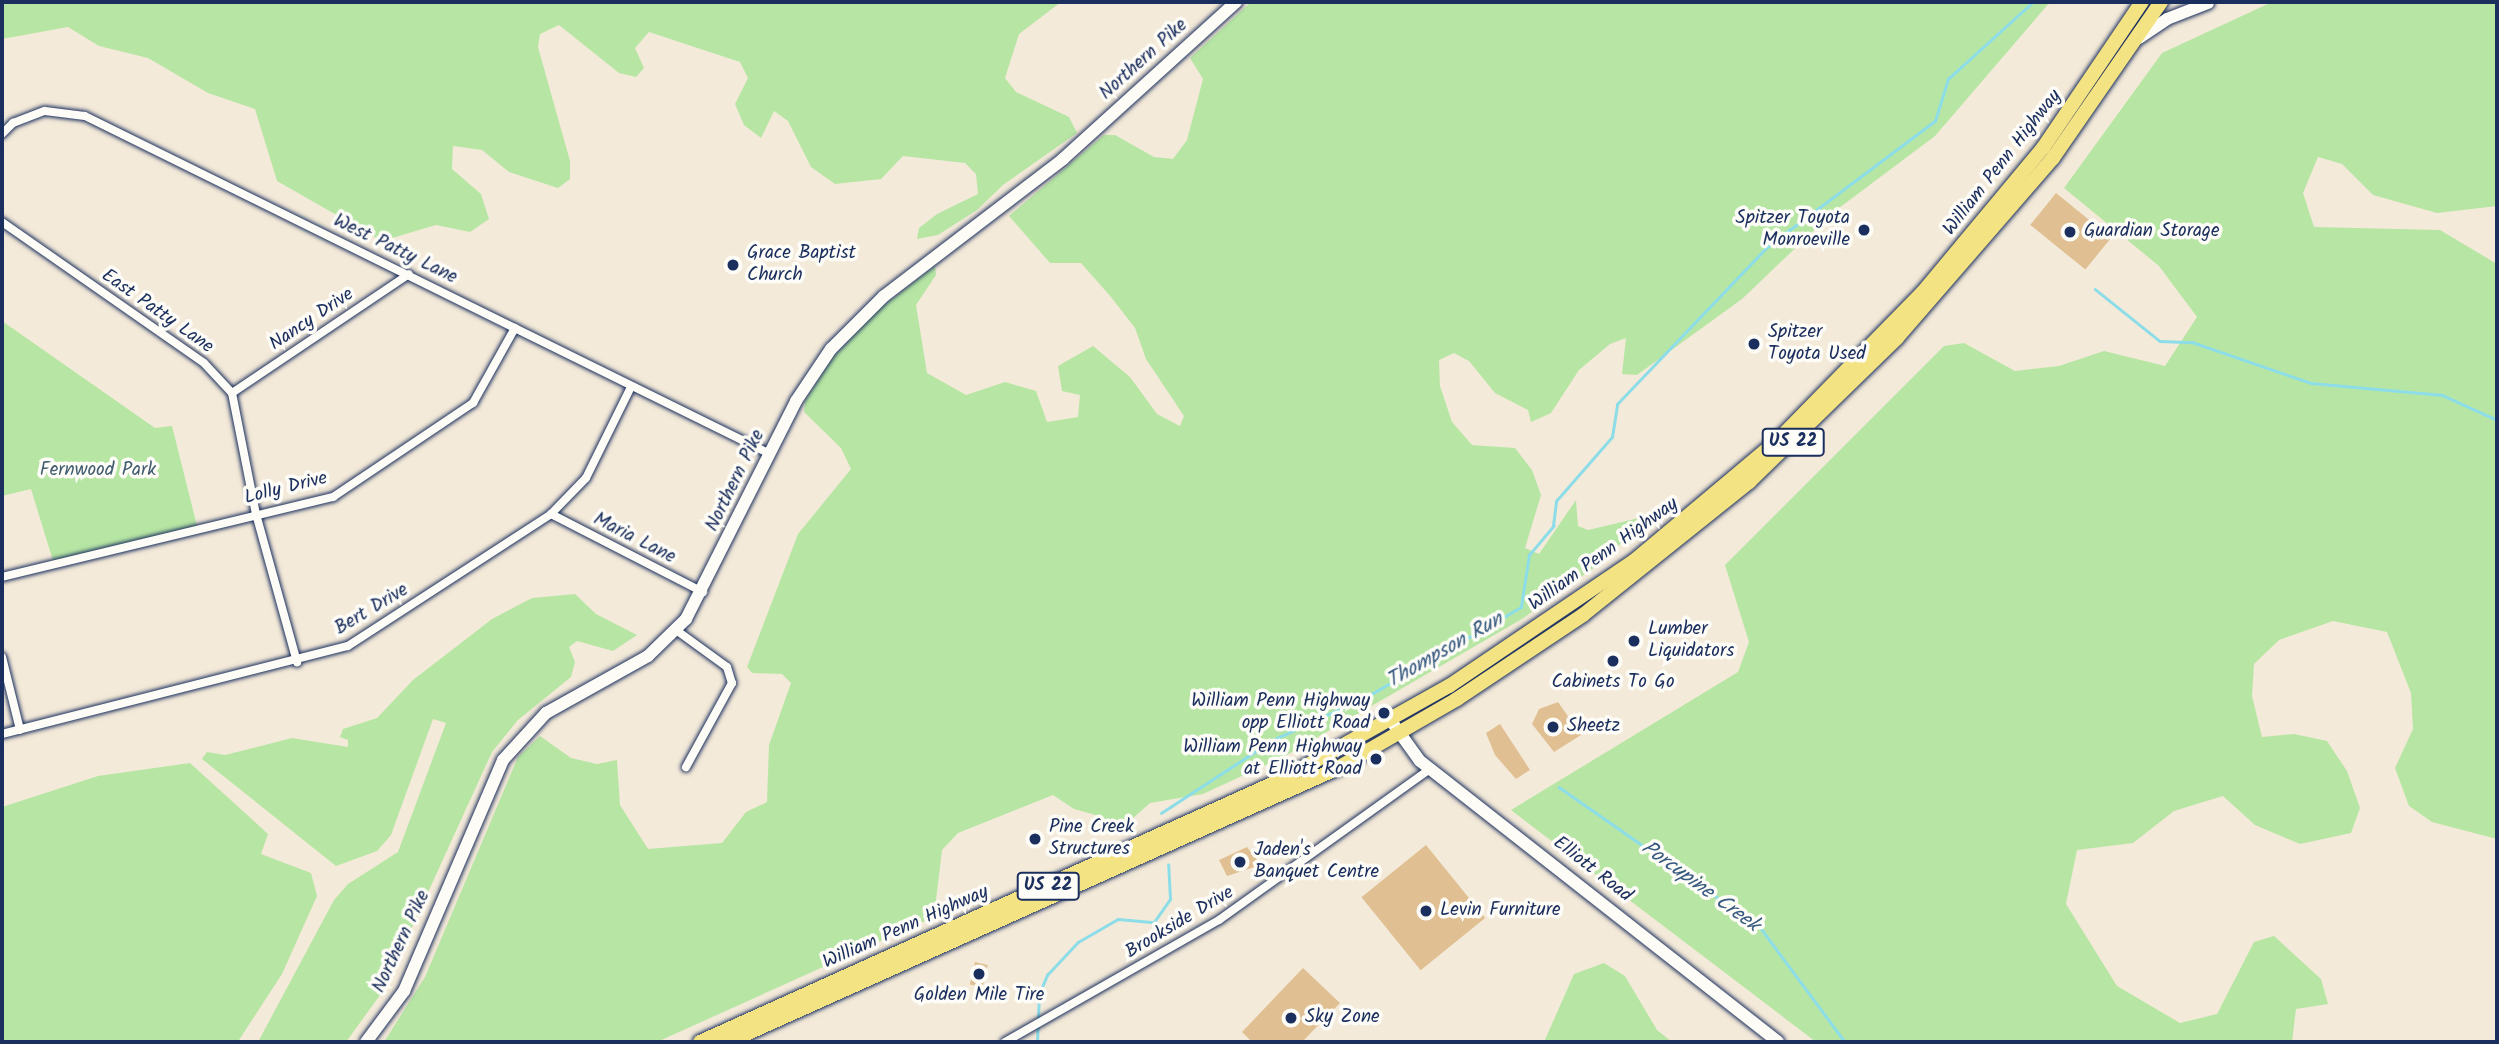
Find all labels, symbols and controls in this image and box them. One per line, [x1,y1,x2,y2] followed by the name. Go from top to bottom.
[1095,15,1193,105] street label: Northern Pike
[1939,86,2067,240] street label: William Penn Highway
[1736,208,1850,252] place label: Spitzer Toyota Monroeville
[329,210,461,290] street label: West Patty Lane
[2084,221,2219,243] place label: Guardian Storage
[1856,222,1872,238] marker: Spitzer Toyota Monroeville
[2062,224,2078,240] marker: Guardian Storage
[747,243,856,287] place label: Grace Baptist Church
[725,257,741,273] marker: Grace Baptist Church
[97,265,217,359] street label: East Patty Lane
[266,284,358,356] street label: Nancy Drive
[1768,322,1866,366] place label: Spitzer Toyota Used
[1746,336,1762,352] marker: Spitzer Toyota Used
[702,426,770,536] street label: Northern Pike
[1762,428,1825,457] road number: US 22
[40,460,156,482] park label: Fernwood Park
[242,468,330,510] street label: Lolly Drive
[1525,493,1683,617] street label: William Penn Highway
[589,509,679,569] street label: Maria Lane
[331,579,413,641] street label: Bert Drive
[1382,607,1508,695] water label: Thompson Run
[1648,619,1734,663] place label: Lumber Liquidators
[1626,633,1642,649] marker: Lumber Liquidators
[1605,653,1621,669] marker: Cabinets To Go
[1551,672,1675,694] place label: Cabinets To Go
[1191,691,1370,735] place label: William Penn Highway opp Elliott Road
[1376,705,1392,721] marker: William Penn Highway opp Elliott Road
[1567,716,1620,738] place label: Sheetz
[1545,719,1561,735] marker: Sheetz
[1183,737,1362,781] place label: William Penn Highway at Elliott Road
[1368,751,1384,767] marker: William Penn Highway at Elliott Road
[1049,817,1134,861] place label: Pine Creek Structures
[1027,831,1043,847] marker: Pine Creek Structures
[1548,832,1636,908] street label: Elliott Road
[1636,836,1764,938] water label: Porcupine Creek
[1254,840,1379,884] place label: Jaden's Banquet Centre
[1232,854,1248,870] marker: Jaden's Banquet Centre
[1016,872,1080,900] road number: US 22
[820,881,992,975] street label: William Penn Highway
[1122,882,1238,964] street label: Brookside Drive
[368,887,436,997] street label: Northern Pike
[1440,900,1561,922] place label: Levin Furniture
[1418,903,1434,919] marker: Levin Furniture
[971,966,987,982] marker: Golden Mile Tire
[914,985,1044,1007] place label: Golden Mile Tire
[1305,1007,1380,1029] place label: Sky Zone
[1283,1010,1299,1026] marker: Sky Zone

